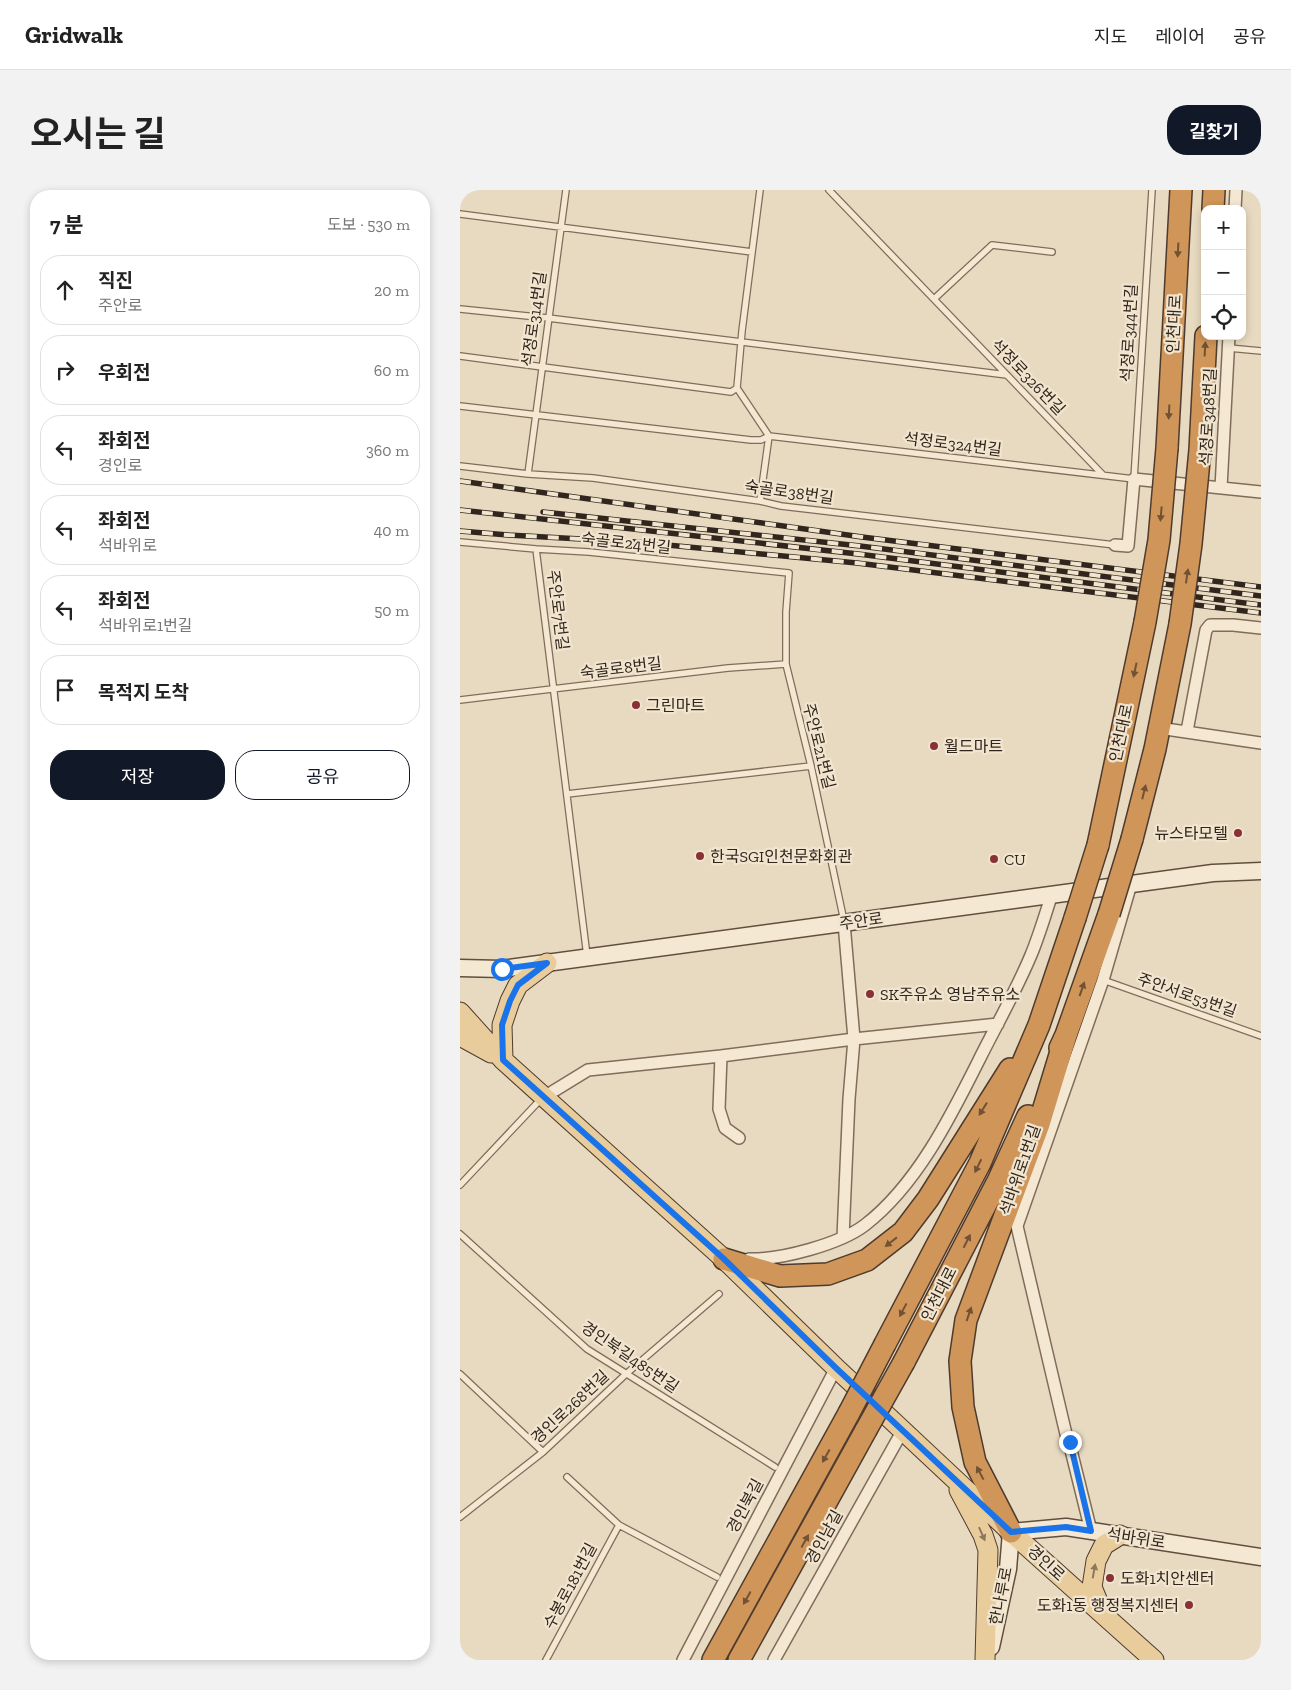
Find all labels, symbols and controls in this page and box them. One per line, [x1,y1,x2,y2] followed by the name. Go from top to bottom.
[25,20,123,49] text: Gridwalk
[1094,26,1127,48] text: 지도
[1155,26,1205,48] text: 레이어
[1233,26,1266,48] text: 공유
[1167,105,1261,155] button: 길찾기
[30,113,165,155] text: 오시는 길
[1201,205,1246,340] map controls
[1201,205,1246,250] button: +
[50,212,84,237] text: 7 분
[327,215,410,234] text: 도보 · 530 m
[1173,242,1181,258] one-way arrow
[1201,250,1246,295] button: −
[98,269,133,292] text: 직진
[518,270,550,368] street label: 석정로314번길
[51,276,79,304] icon: ahead
[374,281,409,300] text: 20 m
[1117,283,1141,383] street label: 석정로344번길
[1163,294,1185,354] street label: 인천대로
[1201,295,1246,340] button: locate
[98,296,142,315] text: 주안로
[987,335,1069,419] street label: 석정로326번길
[1202,341,1210,357] one-way arrow
[51,356,79,384] icon: right
[98,361,150,384] text: 우회전
[374,361,409,380] text: 60 m
[1196,367,1220,467] street label: 석정로348번길
[1164,405,1172,421] one-way arrow
[98,429,150,452] text: 좌회전
[903,429,1003,459] street label: 석정로324번길
[51,436,79,464] icon: left
[366,441,409,460] text: 360 m
[98,456,142,475] text: 경인로
[743,476,835,508] street label: 숙골로38번길
[1157,506,1165,522] one-way arrow
[98,509,150,532] text: 좌회전
[51,516,79,544] icon: left
[374,521,409,540] text: 40 m
[580,529,672,557] street label: 숙골로24번길
[98,536,157,555] text: 석바위로
[1183,567,1191,583] one-way arrow
[544,569,572,651] street label: 주안로7번길
[98,589,150,612] text: 좌회전
[51,596,79,624] icon: left
[374,601,409,620] text: 50 m
[98,616,192,635] text: 석바위로1번길
[579,654,663,682] street label: 숙골로8번길
[1130,662,1138,678] one-way arrow
[51,676,79,704] icon: arrive
[98,681,189,704] text: 목적지 도착
[646,696,705,715] place label: 그린마트
[630,699,642,711] marker: 그린마트
[799,701,839,791] street label: 주안로21번길
[1106,702,1136,764] street label: 인천대로
[944,737,1003,756] place label: 월드마트
[928,740,940,752] marker: 월드마트
[50,750,225,800] button: 저장
[235,750,410,800] button: 공유
[1140,784,1148,799] one-way arrow
[1154,824,1228,843] place label: 뉴스타모텔
[1232,827,1244,839] marker: 뉴스타모텔
[710,847,853,866] place label: 한국SGI인천문화회관
[694,850,706,862] marker: 한국SGI인천문화회관
[1004,850,1026,869] place label: CU
[988,853,1000,865] marker: CU
[838,908,884,933] street label: 주안로
[491,958,514,981] route start
[1135,969,1239,1021] street label: 주안서로53번길
[1079,982,1086,997] one-way arrow
[880,985,1020,1004] place label: SK주유소 영남주유소
[864,988,876,1000] marker: SK주유소 영남주유소
[979,1103,988,1116] one-way arrow
[996,1122,1044,1218] street label: 석바위로1번길
[974,1159,982,1173] one-way arrow
[963,1233,971,1248] one-way arrow
[884,1236,897,1247] one-way arrow
[917,1263,961,1325] street label: 인천대로
[899,1303,907,1317] one-way arrow
[965,1306,973,1321] one-way arrow
[578,1317,682,1397] street label: 경인북길485번길
[527,1366,613,1448] street label: 경인로268번길
[1059,1431,1082,1454] route end
[821,1449,830,1462] one-way arrow
[976,1466,984,1480] one-way arrow
[723,1476,767,1536] street label: 경인북길
[801,1507,847,1567] street label: 경인남길
[1105,1524,1167,1552] street label: 석바위로
[978,1527,986,1541] one-way arrow
[801,1533,809,1548] one-way arrow
[539,1540,601,1632] street label: 수봉로181번길
[1023,1541,1069,1585] street label: 경인로
[1091,1562,1099,1578] one-way arrow
[986,1565,1016,1627] street label: 한나루로
[1120,1569,1214,1588] place label: 도화1치안센터
[1104,1572,1116,1584] marker: 도화1치안센터
[743,1591,751,1605] one-way arrow
[1037,1596,1179,1615] place label: 도화1동 행정복지센터
[1183,1599,1195,1611] marker: 도화1동 행정복지센터

